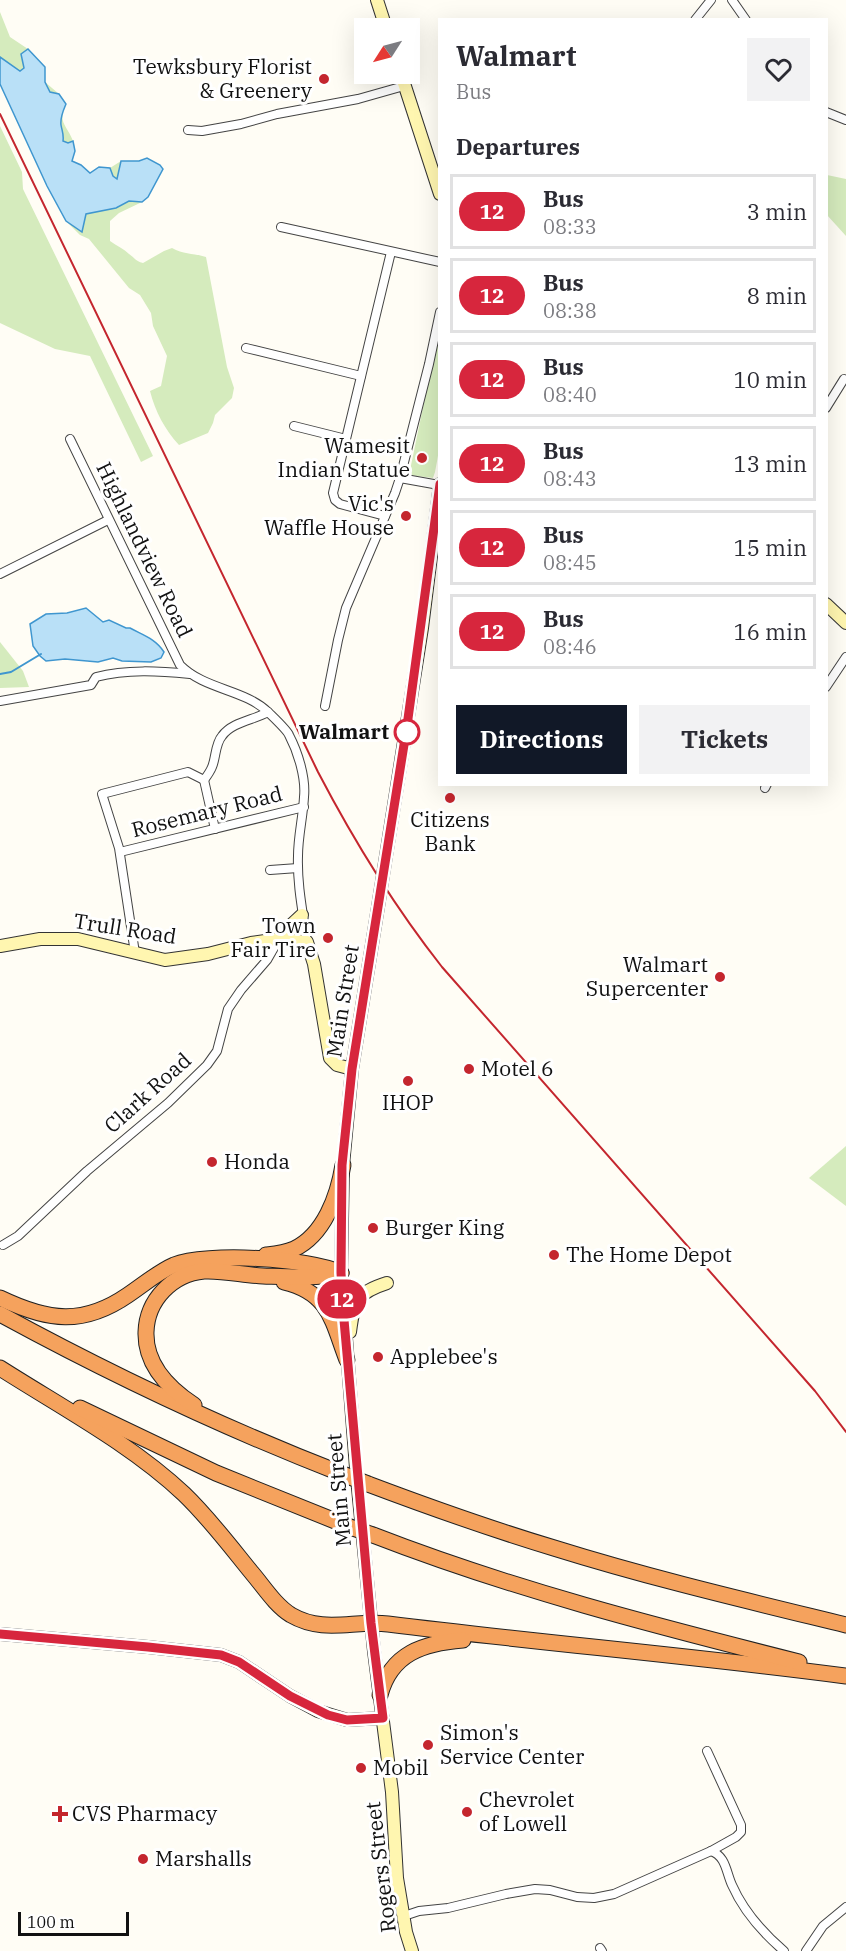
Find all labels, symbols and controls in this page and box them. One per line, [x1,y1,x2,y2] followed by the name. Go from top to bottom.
[354,18,420,84] north arrow
[354,18,420,84] map controls
[456,37,576,74] text: Walmart
[747,38,810,101] button: heart
[133,52,313,104] place label: Tewksbury Florist & Greenery
[317,72,331,86] marker: Tewksbury Florist & Greenery
[456,78,491,105] text: Bus
[456,132,580,161] text: Departures
[543,184,584,213] text: Bus
[479,197,505,225] text: 12
[747,197,807,226] text: 3 min
[543,213,597,240] text: 08:33
[543,268,584,297] text: Bus
[479,281,505,309] text: 12
[747,281,807,310] text: 8 min
[543,297,597,324] text: 08:38
[543,352,584,381] text: Bus
[479,365,505,393] text: 12
[734,365,807,394] text: 10 min
[543,381,597,408] text: 08:40
[277,431,410,483] place label: Wamesit Indian Statue
[543,436,584,465] text: Bus
[479,449,505,477] text: 12
[734,449,807,478] text: 13 min
[415,451,429,465] marker: Wamesit Indian Statue
[90,457,200,642] street label: Highlandview Road
[543,465,597,492] text: 08:43
[264,489,394,541] place label: Vic's Waffle House
[399,509,413,523] marker: Vic's Waffle House
[543,520,584,549] text: Bus
[479,533,505,561] text: 12
[734,533,807,562] text: 15 min
[543,549,597,576] text: 08:45
[543,604,584,633] text: Bus
[479,617,505,645] text: 12
[734,617,807,646] text: 16 min
[543,633,597,660] text: 08:46
[456,705,627,774] button: Directions
[639,705,810,774] button: Tickets
[299,717,389,745] place label: Walmart
[394,719,420,745] marker: Walmart
[128,779,285,843] street label: Rosemary Road
[443,791,457,805] marker: Citizens Bank
[410,805,490,857] place label: Citizens Bank
[72,906,179,950] street label: Trull Road
[231,911,316,963] place label: Town Fair Tire
[321,931,335,945] marker: Town Fair Tire
[319,943,365,1059] street label: Main Street
[586,950,709,1002] place label: Walmart Supercenter
[713,970,727,984] marker: Walmart Supercenter
[98,1046,197,1139] street label: Clark Road
[481,1054,554,1082] place label: Motel 6
[462,1062,476,1076] marker: Motel 6
[401,1074,415,1088] marker: IHOP
[382,1088,434,1116] place label: IHOP
[224,1147,290,1175] place label: Honda
[205,1155,219,1169] marker: Honda
[385,1213,505,1241] place label: Burger King
[366,1221,380,1235] marker: Burger King
[566,1240,732,1268] place label: The Home Depot
[547,1248,561,1262] marker: The Home Depot
[315,1280,369,1318] line badge: 12
[329,1285,355,1313] text: 12
[390,1342,498,1370] place label: Applebee's
[371,1350,385,1364] marker: Applebee's
[319,1432,357,1548] street label: Main Street
[440,1718,585,1770] place label: Simon's Service Center
[421,1738,435,1752] marker: Simon's Service Center
[373,1753,429,1781] place label: Mobil
[354,1761,368,1775] marker: Mobil
[479,1785,574,1837] place label: Chevrolet of Lowell
[72,1799,218,1827] place label: CVS Pharmacy
[358,1800,402,1934] street label: Rogers Street
[460,1805,474,1819] marker: Chevrolet of Lowell
[53,1807,67,1821] marker: CVS Pharmacy
[155,1844,252,1872] place label: Marshalls
[136,1852,150,1866] marker: Marshalls
[18,1909,129,1936] scale bar
[27,1912,75,1932] text: 100 m

